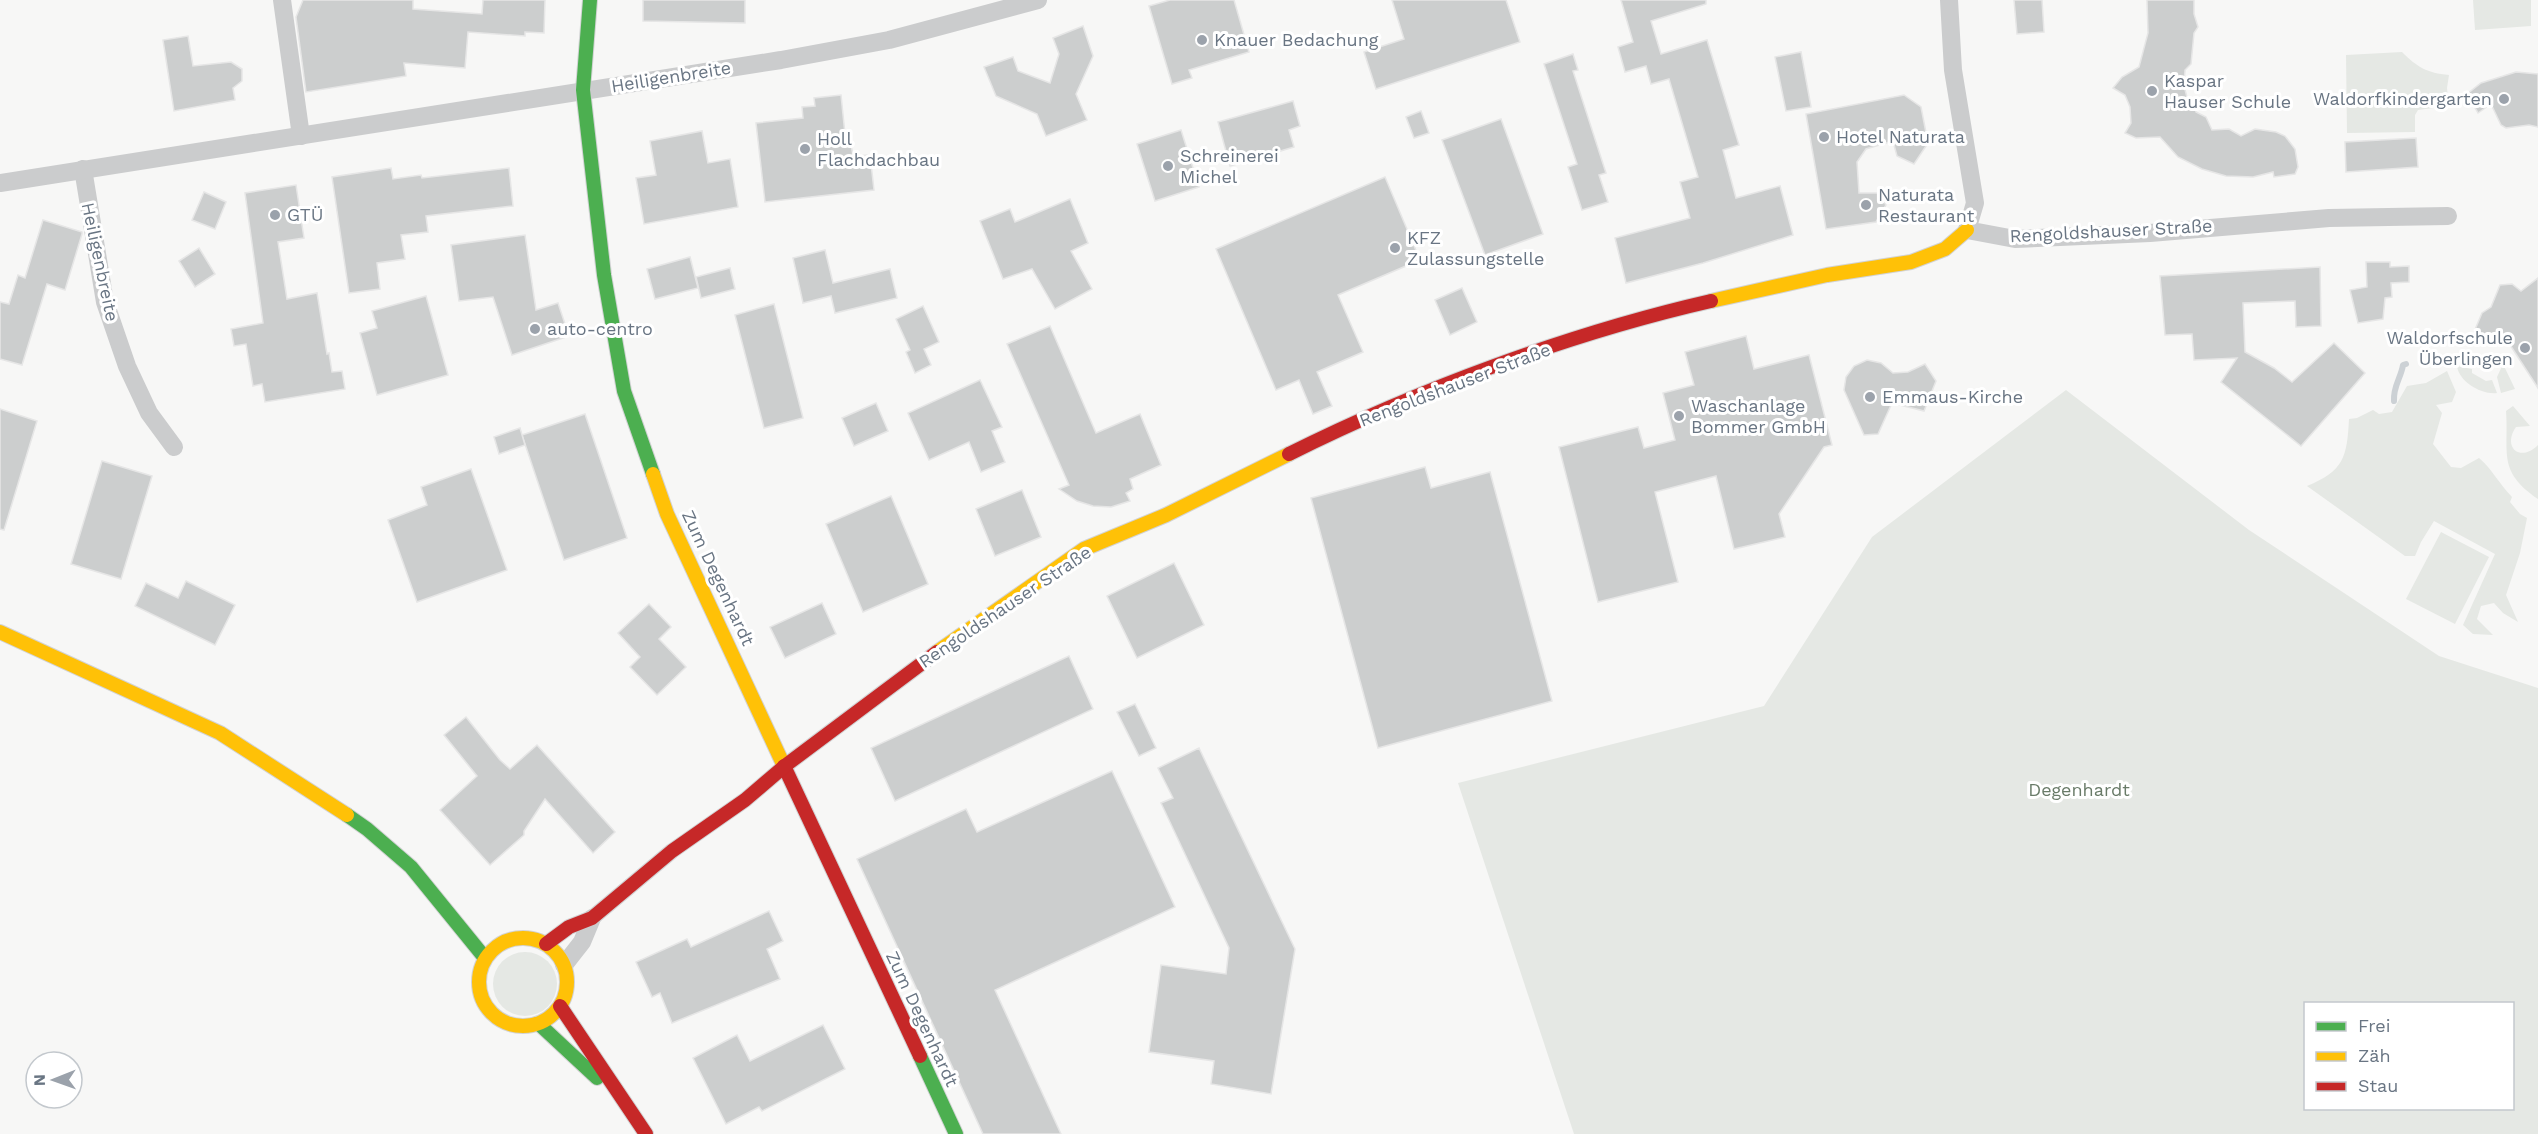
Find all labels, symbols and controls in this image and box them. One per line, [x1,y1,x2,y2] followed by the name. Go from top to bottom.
[1214,29,1379,50] place label: Knauer Bedachung
[1195,33,1209,47] marker: Knauer Bedachung
[609,57,732,96] street label: Heiligenbreite
[2164,70,2291,112] place label: Kaspar Hauser Schule
[2145,84,2159,98] marker: Kaspar Hauser Schule
[2313,88,2492,109] place label: Waldorfkindergarten
[2497,92,2511,106] marker: Waldorfkindergarten
[1836,126,1965,147] place label: Hotel Naturata
[817,128,940,170] place label: Holl Flachdachbau
[1817,130,1831,144] marker: Hotel Naturata
[798,142,812,156] marker: Holl Flachdachbau
[1180,145,1279,187] place label: Schreinerei Michel
[1161,159,1175,173] marker: Schreinerei Michel
[1878,184,1975,226] place label: Naturata Restaurant
[1859,198,1873,212] marker: Naturata Restaurant
[78,200,123,323] street label: Heiligenbreite
[287,204,324,225] place label: GTÜ
[268,208,282,222] marker: GTÜ
[2009,215,2213,246] street label: Rengoldshauser Straße
[1407,227,1544,269] place label: KFZ Zulassungstelle
[1388,241,1402,255] marker: KFZ Zulassungstelle
[547,318,653,339] place label: auto-centro
[528,322,542,336] marker: auto-centro
[2387,327,2513,369] place label: Waldorfschule Überlingen
[1356,338,1553,431] street label: Rengoldshauser Straße
[2518,341,2532,355] marker: Waldorfschule Überlingen
[1882,386,2023,407] place label: Emmaus-Kirche
[1863,390,1877,404] marker: Emmaus-Kirche
[1691,395,1826,437] place label: Waschanlage Bommer GmbH
[1672,409,1686,423] marker: Waschanlage Bommer GmbH
[678,507,759,649] street label: Zum Degenhardt
[915,541,1095,672] street label: Rengoldshauser Straße
[2028,779,2130,800] park label: Degenhardt
[882,948,963,1090] street label: Zum Degenhardt
[2304,1002,2514,1110] legend
[2358,1015,2390,1036] text: Frei
[2358,1045,2391,1066] text: Zäh
[24,1050,84,1110] north arrow
[30,1074,49,1086] text: N
[2358,1075,2398,1096] text: Stau

